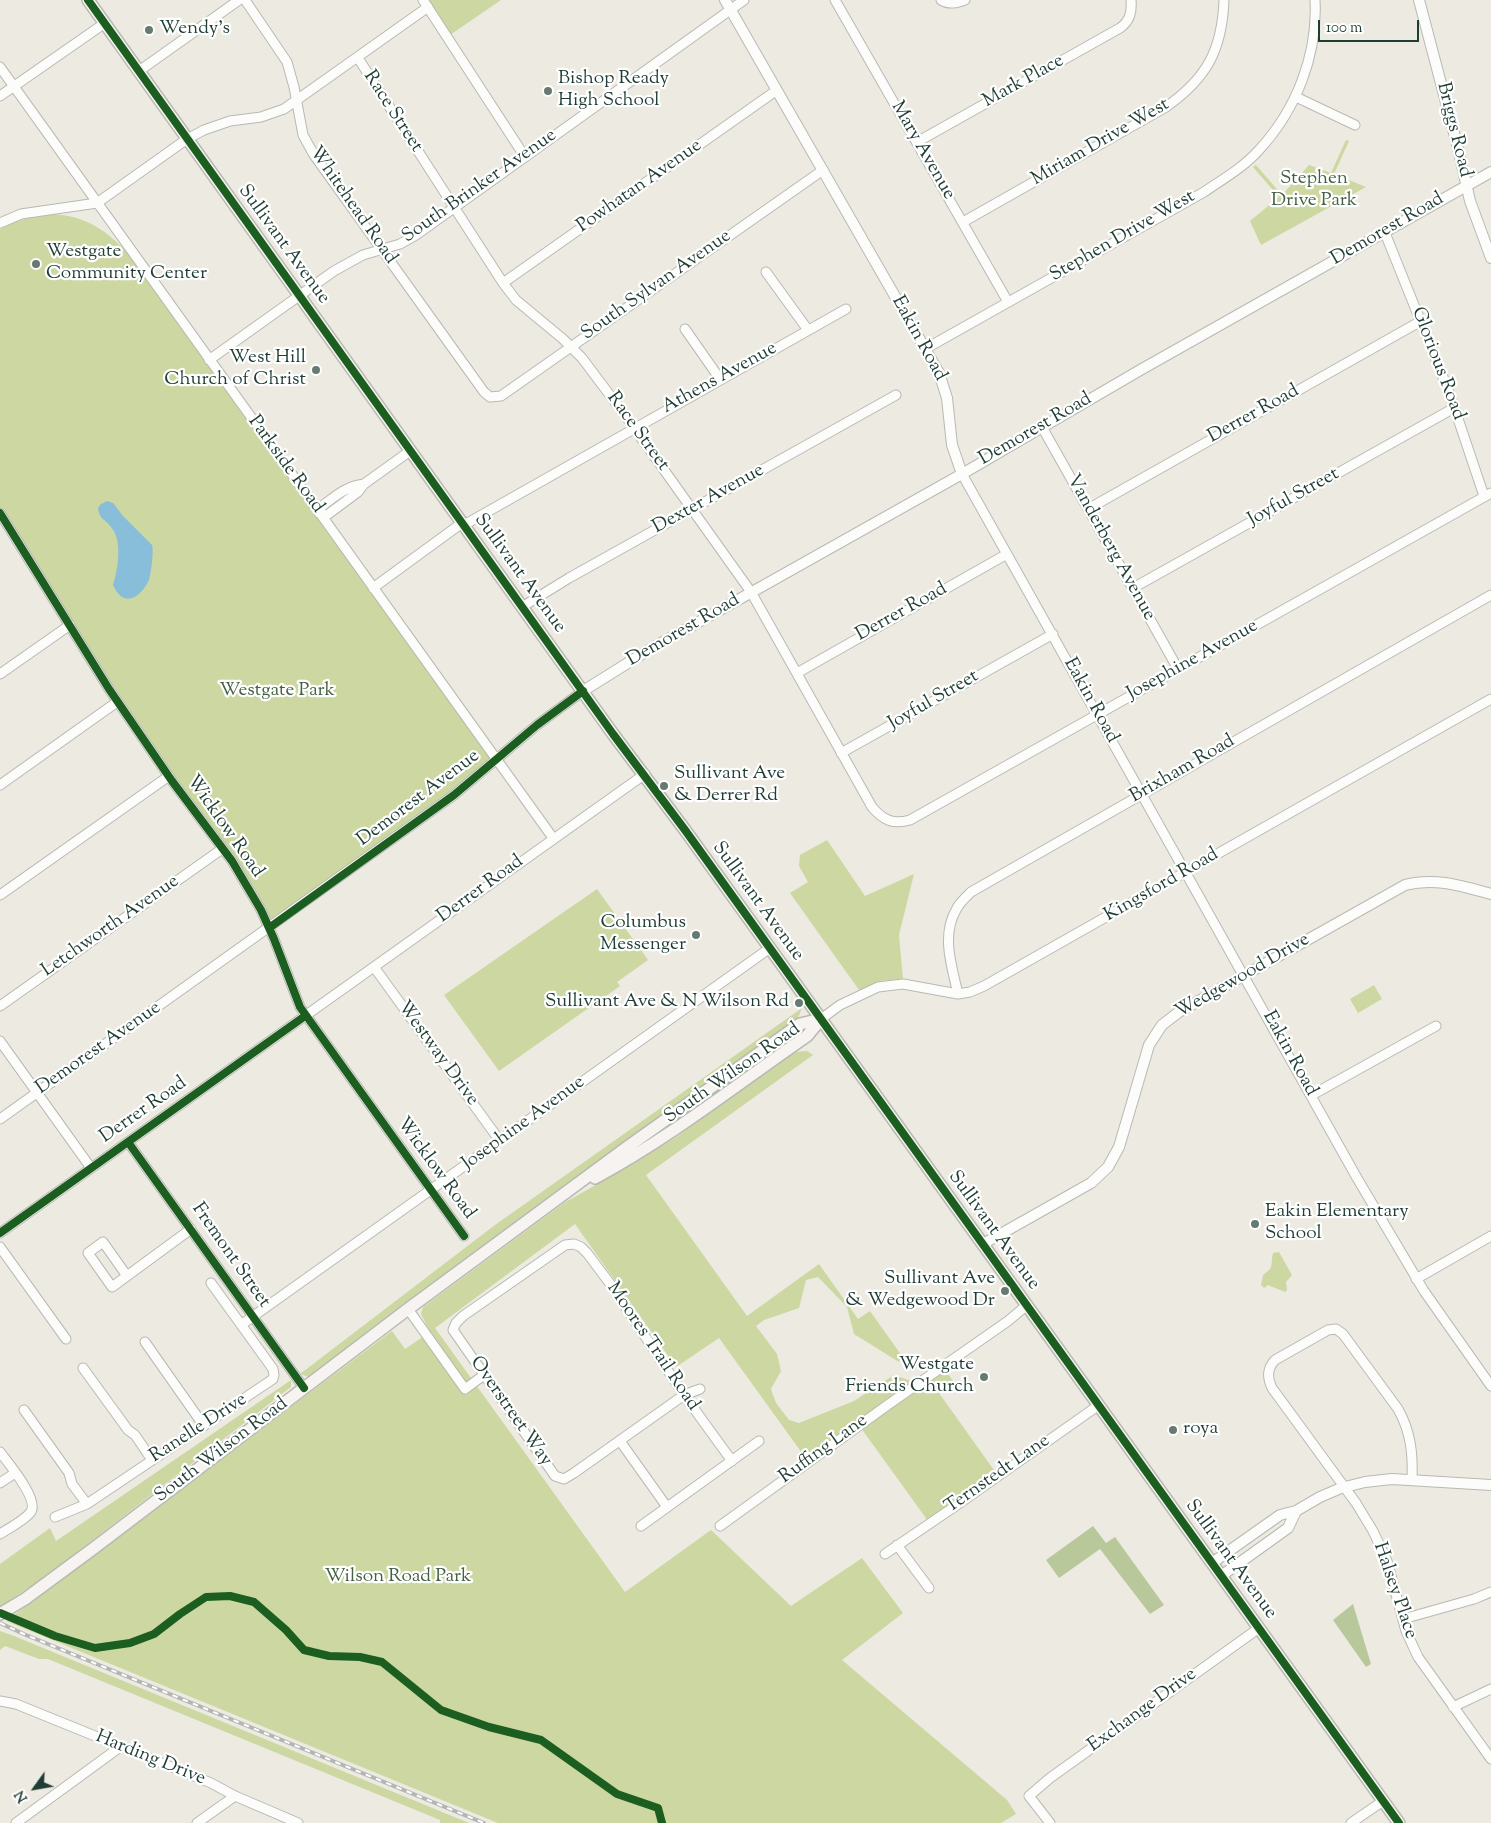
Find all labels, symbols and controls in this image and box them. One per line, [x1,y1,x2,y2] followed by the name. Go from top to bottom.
[1321,10,1422,42] scale bar
[1326,18,1362,39] text: 100 m
[159,19,230,41] place label: Wendy’s
[143,24,155,36] marker: Wendy’s
[979,50,1069,114] street label: Mark Place
[357,67,427,157] street label: Race Street
[558,69,669,113] place label: Bishop Ready High School
[1430,80,1476,180] street label: Briggs Road
[542,85,554,97] marker: Bishop Ready High School
[1028,94,1174,192] street label: Miriam Drive West
[885,98,959,204] street label: Mary Avenue
[398,125,562,249] street label: South Brinker Avenue
[573,135,707,239] street label: Powhatan Avenue
[303,143,401,269] street label: Whitehead Road
[1271,169,1357,213] park label: Stephen Drive Park
[232,181,334,309] street label: Sullivant Avenue
[1046,186,1200,288] street label: Stephen Drive West
[1328,188,1448,272] street label: Demorest Road
[578,226,736,346] street label: South Sylvan Avenue
[46,242,207,286] place label: Westgate Community Center
[30,258,42,270] marker: Westgate Community Center
[885,292,951,386] street label: Eakin Road
[1405,304,1469,424] street label: Glorious Road
[659,338,781,420] street label: Athens Avenue
[164,348,306,392] place label: West Hill Church of Christ
[310,364,322,376] marker: West Hill Church of Christ
[1204,381,1304,449] street label: Derrer Road
[601,388,673,476] street label: Race Street
[976,388,1096,472] street label: Demorest Road
[242,412,328,518] street label: Parkside Road
[649,460,769,540] street label: Dexter Avenue
[1244,464,1344,532] street label: Joyful Street
[1060,471,1160,625] street label: Vanderberg Avenue
[468,510,570,638] street label: Sullivant Avenue
[852,579,952,647] street label: Derrer Road
[624,589,744,673] street label: Demorest Road
[1123,616,1263,706] street label: Josephine Avenue
[1057,654,1123,748] street label: Eakin Road
[885,666,983,736] street label: Joyful Street
[219,681,335,703] park label: Westgate Park
[1127,731,1239,809] street label: Brixham Road
[353,746,485,852] street label: Demorest Avenue
[674,764,785,808] place label: Sullivant Ave & Derrer Rd
[180,771,268,883] street label: Wicklow Road
[658,780,670,792] marker: Sullivant Ave & Derrer Rd
[706,838,808,966] street label: Sullivant Avenue
[1101,844,1223,928] street label: Kingsford Road
[433,851,529,929] street label: Derrer Road
[38,871,184,983] street label: Letchworth Avenue
[600,913,686,957] place label: Columbus Messenger
[690,929,702,941] marker: Columbus Messenger
[1172,929,1314,1025] street label: Wedgewood Drive
[545,992,789,1014] place label: Sullivant Ave & N Wilson Rd
[32,997,166,1101] street label: Demorest Avenue
[391,997,483,1111] street label: Westway Drive
[793,997,805,1009] marker: Sullivant Ave & N Wilson Rd
[1256,1007,1322,1101] street label: Eakin Road
[661,1019,805,1129] street label: South Wilson Road
[458,1072,590,1176] street label: Josephine Avenue
[96,1073,192,1149] street label: Derrer Road
[390,1114,480,1224] street label: Wicklow Road
[942,1167,1044,1295] street label: Sullivant Avenue
[185,1199,275,1313] street label: Fremont Street
[1265,1202,1409,1246] place label: Eakin Elementary School
[1249,1218,1261,1230] marker: Eakin Elementary School
[845,1269,995,1313] place label: Sullivant Ave & Wedgewood Dr
[600,1278,704,1416] street label: Moores Trail Road
[999,1285,1011,1297] marker: Sullivant Ave & Wedgewood Dr
[464,1353,556,1471] street label: Overstreet Way
[845,1355,974,1399] place label: Westgate Friends Church
[978,1371,990,1383] marker: Westgate Friends Church
[146,1389,252,1469] street label: Ranelle Drive
[151,1393,293,1509] street label: South Wilson Road
[775,1410,873,1490] street label: Ruffing Lane
[1183,1419,1218,1441] place label: roya
[1167,1424,1179,1436] marker: roya
[941,1430,1055,1520] street label: Ternstedt Lane
[1179,1496,1281,1624] street label: Sullivant Avenue
[1367,1540,1421,1642] street label: Halsey Place
[325,1567,471,1589] park label: Wilson Road Park
[1084,1664,1202,1758] street label: Exchange Drive
[92,1727,208,1791] street label: Harding Drive
[10,1763,60,1813] north arrow
[11,1786,34,1806] text: N

